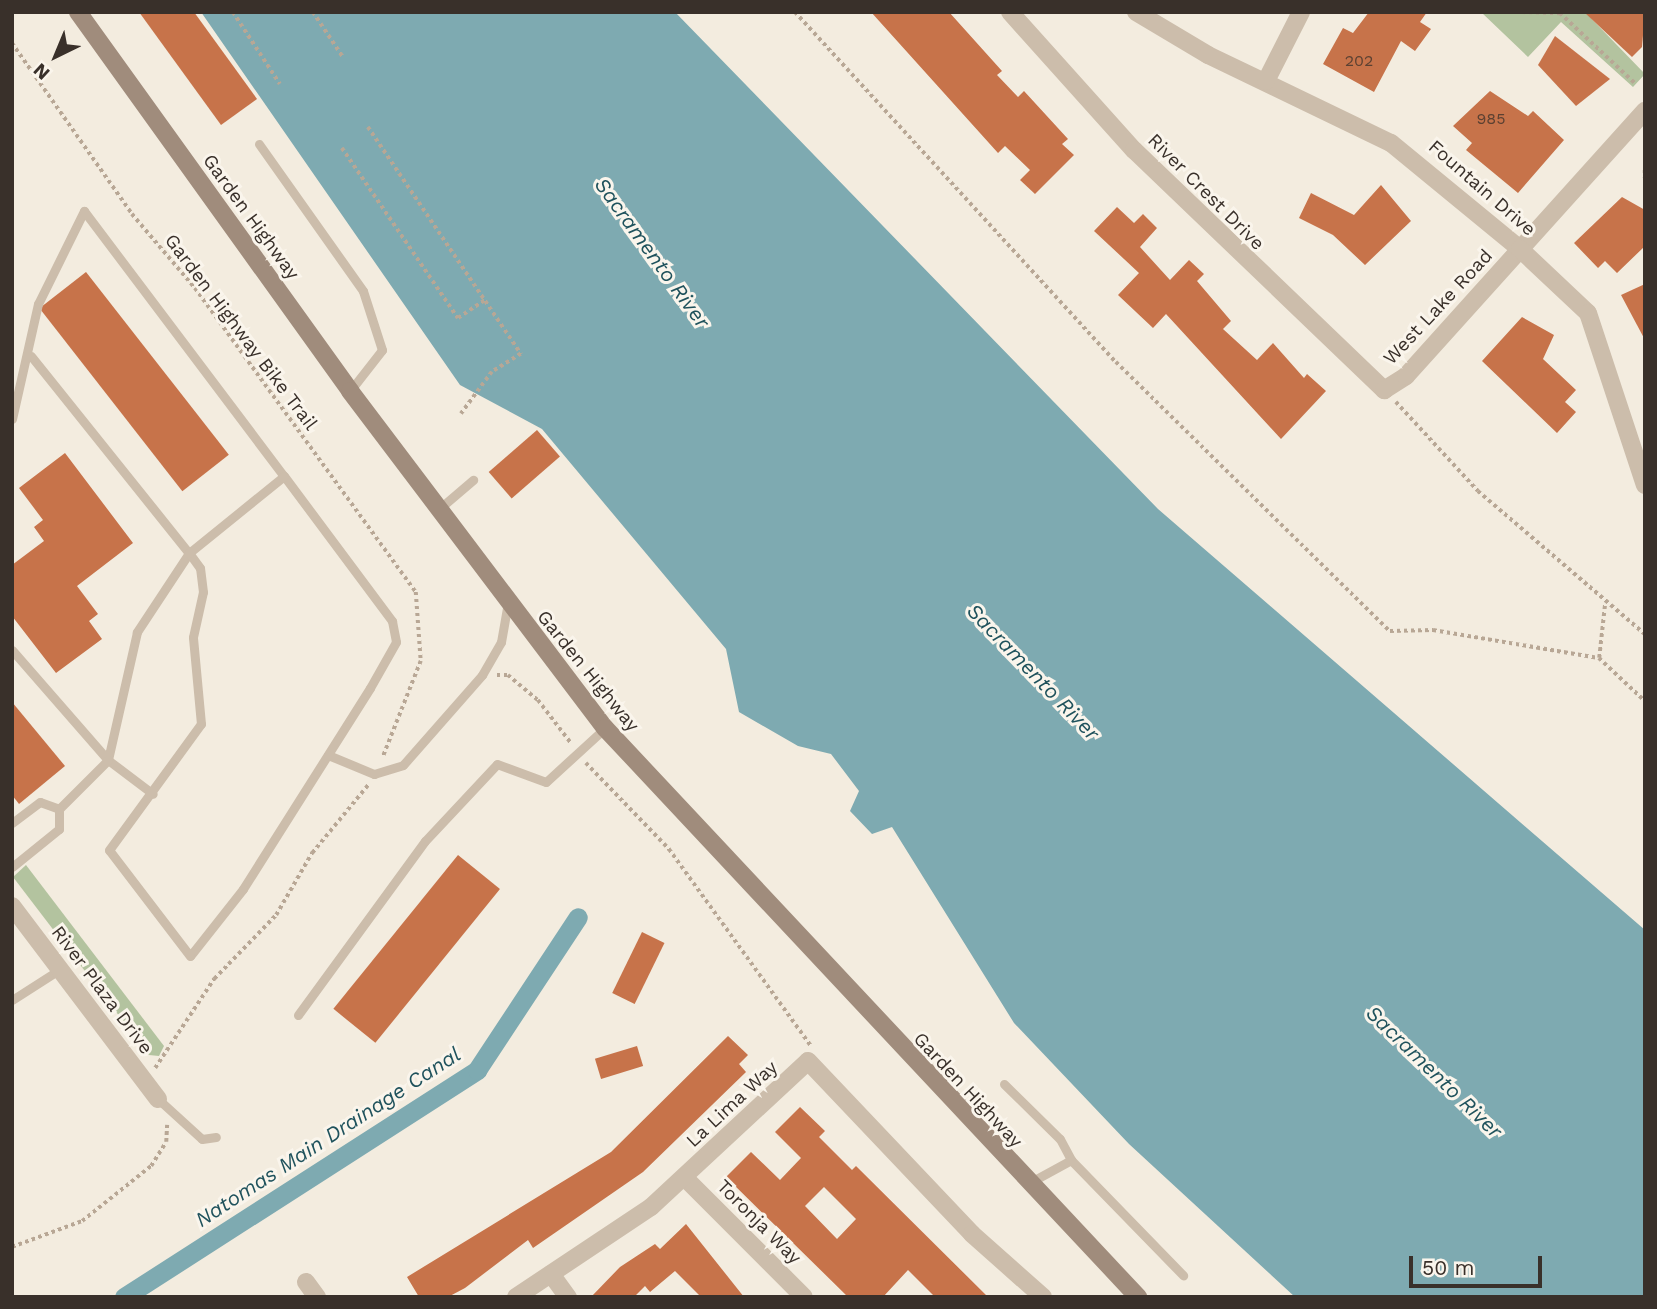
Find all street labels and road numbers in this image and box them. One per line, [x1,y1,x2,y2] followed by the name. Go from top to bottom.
[1143,129,1269,255] street label: River Crest Drive
[1424,135,1540,241] street label: Fountain Drive
[198,150,304,284] street label: Garden Highway
[160,229,322,435] street label: Garden Highway Bike Trail
[1379,245,1497,369] street label: West Lake Road
[532,606,644,736] street label: Garden Highway
[46,921,158,1059] street label: River Plaza Drive
[909,1028,1027,1152] street label: Garden Highway
[681,1055,783,1153] street label: La Lima Way
[712,1175,806,1269] street label: Toronja Way

